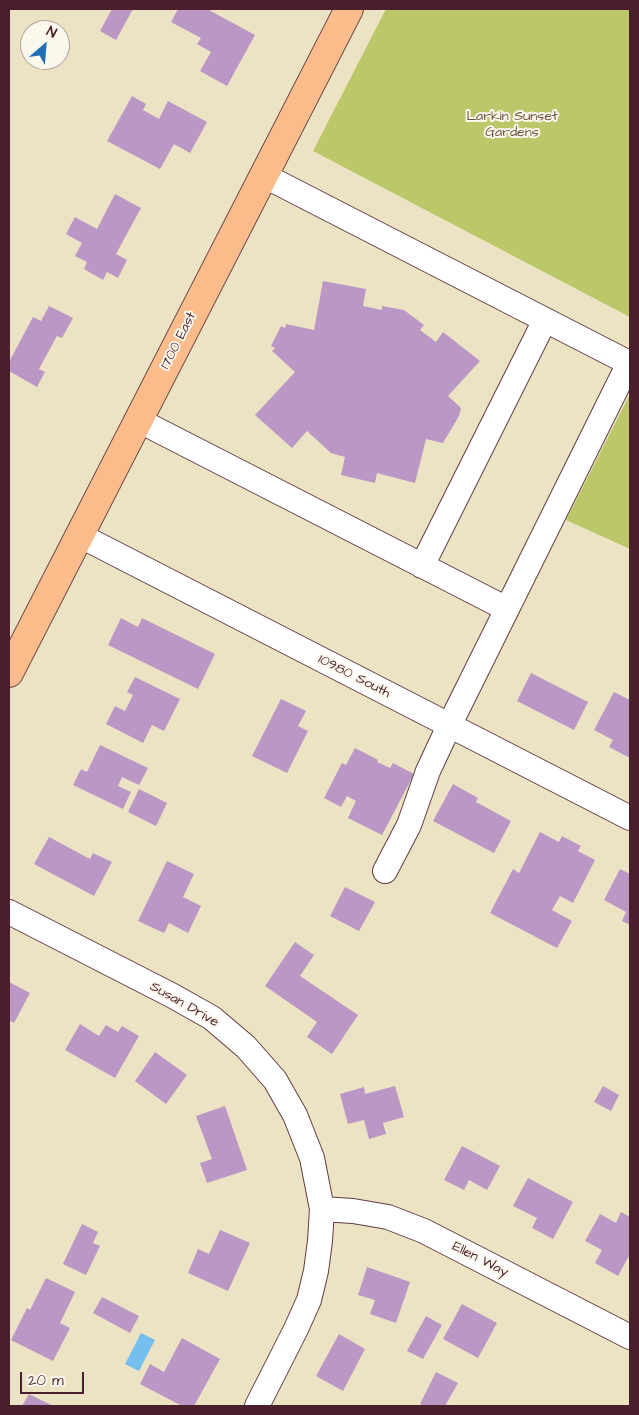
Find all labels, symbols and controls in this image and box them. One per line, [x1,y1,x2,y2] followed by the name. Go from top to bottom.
[20,20,70,70] north arrow
[43,22,60,43] text: N
[466,109,558,142] park label: Larkin Sunset Gardens
[157,310,201,372] street label: 1700 East
[315,652,393,702] street label: 10980 South
[147,979,221,1031] street label: Susan Drive
[449,1239,511,1281] street label: Ellen Way
[22,1362,86,1394] scale bar
[28,1370,64,1391] text: 20 m

